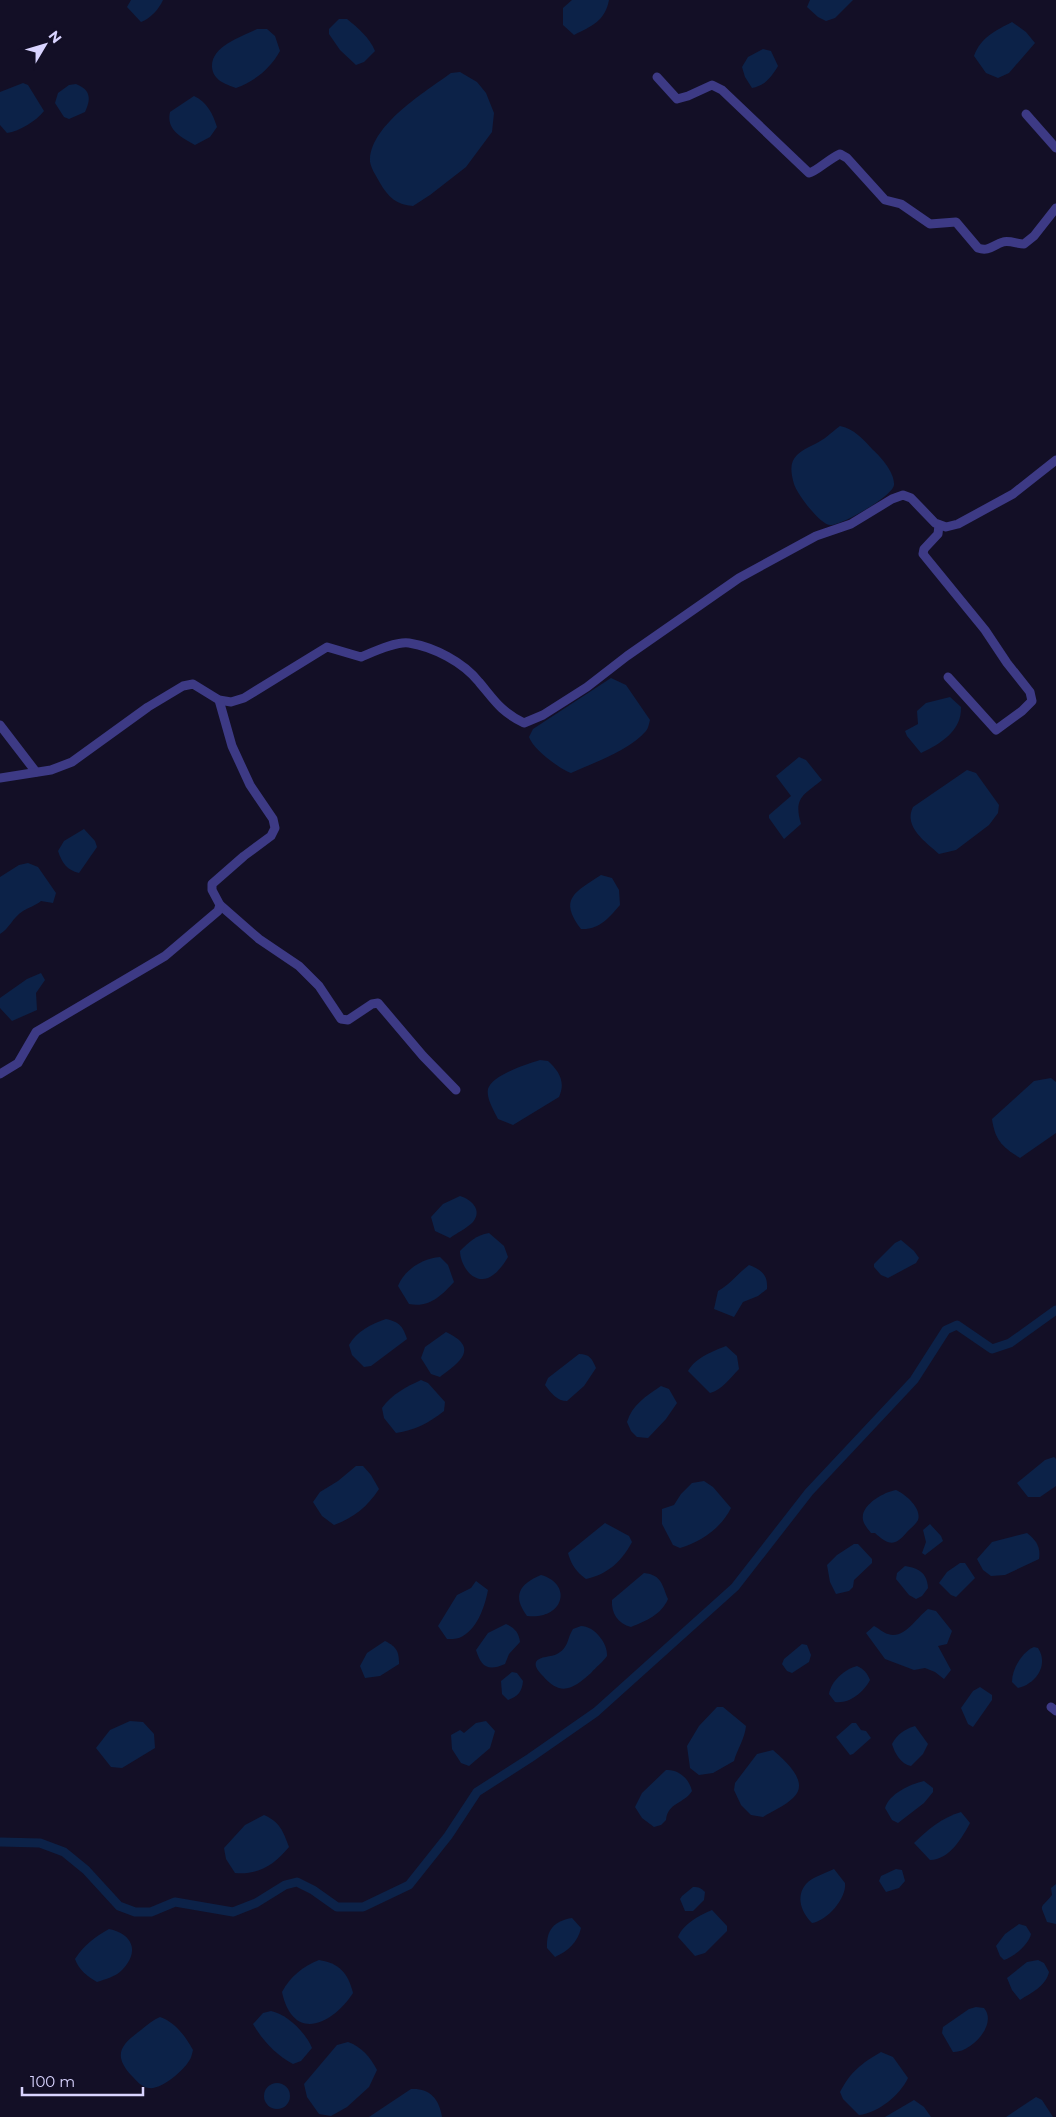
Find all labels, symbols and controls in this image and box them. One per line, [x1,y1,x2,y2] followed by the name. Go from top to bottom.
[20,20,70,70] north arrow
[45,27,66,47] text: N
[22,2064,144,2096] scale bar
[30,2072,75,2091] text: 100 m

